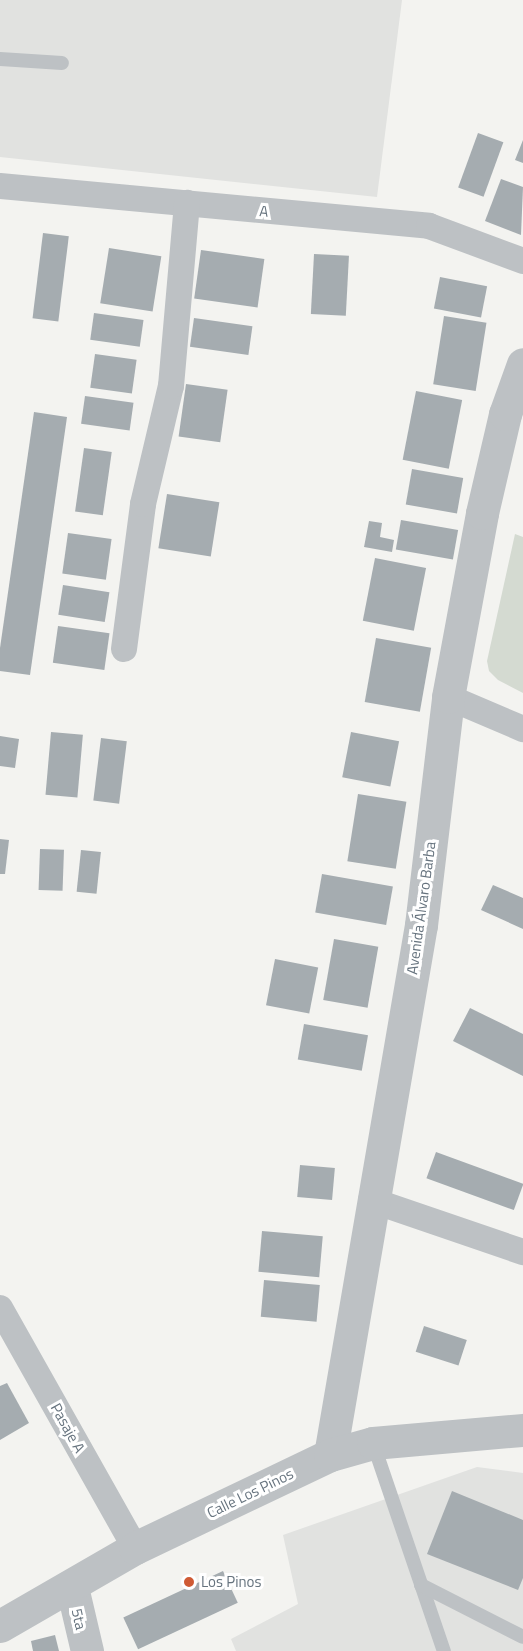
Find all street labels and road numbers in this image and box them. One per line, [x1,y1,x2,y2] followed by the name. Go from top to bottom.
[259,202,269,220] street label: A
[403,840,439,976] street label: Avenida Álvaro Barba
[47,1400,89,1456] street label: Pasaje A
[204,1464,296,1522] street label: Calle Los Pinos
[68,1607,90,1631] street label: 5ta

